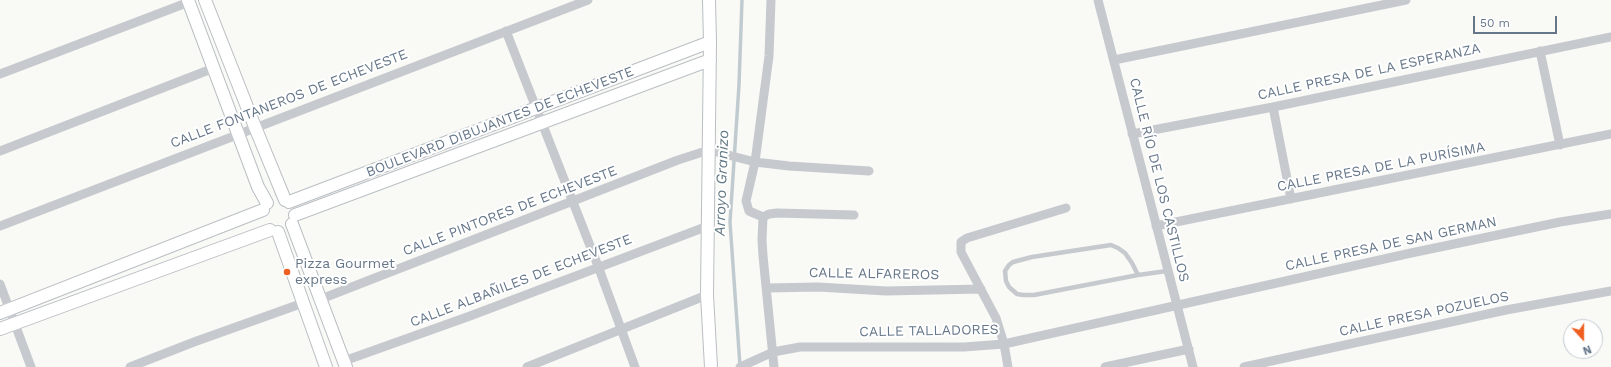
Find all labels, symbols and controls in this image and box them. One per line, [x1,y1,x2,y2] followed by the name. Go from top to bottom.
[1475,8,1559,34] scale bar
[1480,16,1510,30] text: 50 m
[1256,40,1482,104] street label: CALLE PRESA DE LA ESPERANZA
[168,46,410,152] street label: CALLE FONTANEROS DE ECHEVESTE
[364,63,636,181] street label: BOULEVARD DIBUJANTES DE ECHEVESTE
[1125,76,1193,284] street label: CALLE RÍO DE LOS CASTILLOS
[711,130,733,236] water label: Arroyo Granizo
[1276,139,1486,195] street label: CALLE PRESA DE LA PURÍSIMA
[400,162,620,260] street label: CALLE PINTORES DE ECHEVESTE
[1284,213,1498,275] street label: CALLE PRESA DE SAN GERMAN
[408,231,634,331] street label: CALLE ALBAÑILES DE ECHEVESTE
[295,256,395,288] place label: Pizza Gourmet express
[809,264,939,284] street label: CALLE ALFAREROS
[282,267,292,277] marker: Pizza Gourmet express
[1338,288,1510,340] street label: CALLE PRESA POZUELOS
[1563,319,1603,359] north arrow
[859,321,999,341] street label: CALLE TALLADORES
[1581,342,1593,357] text: N

